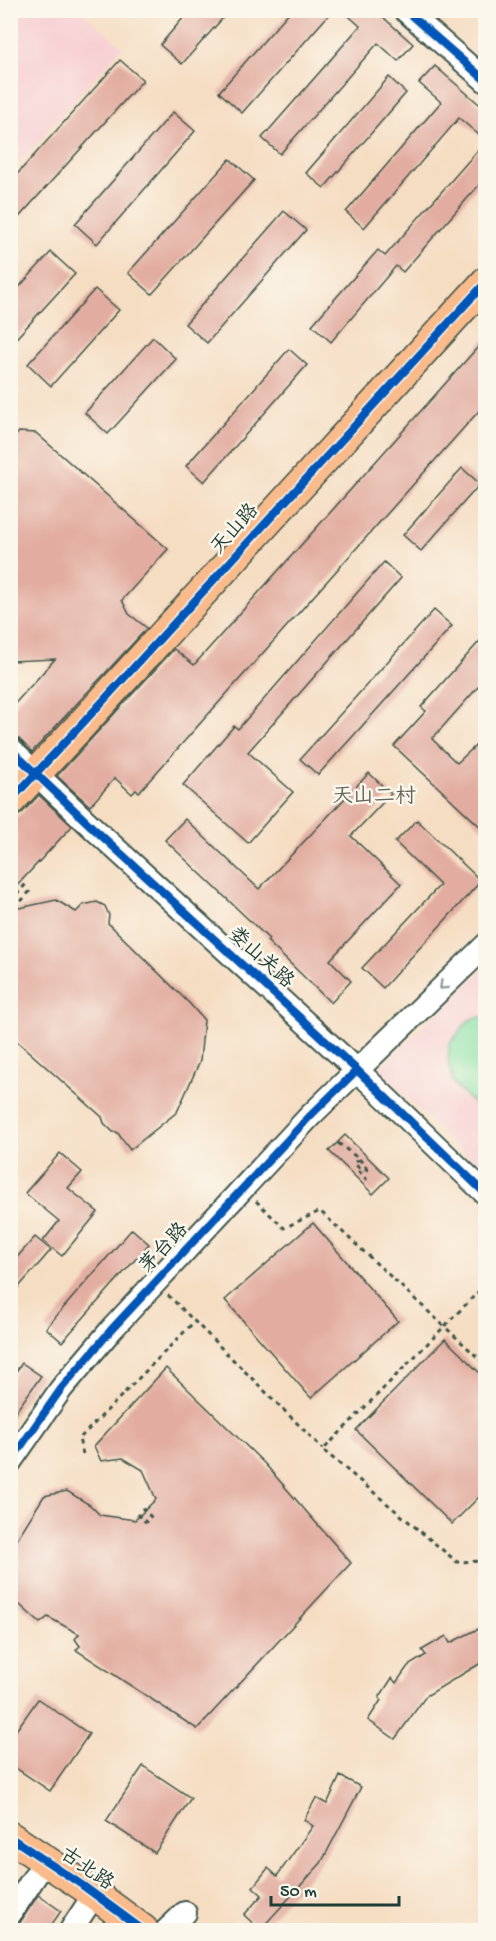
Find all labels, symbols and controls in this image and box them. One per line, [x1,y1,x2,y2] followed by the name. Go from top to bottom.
[206,498,265,560] street label: 天山路
[332,785,416,811] district label: 天山二村
[223,922,300,995] street label: 娄山关路
[440,978,451,989] one-way arrow
[135,1217,195,1279] street label: 茅台路
[55,1842,119,1897] street label: 古北路
[271,1869,398,1907] scale bar
[280,1882,317,1903] text: 50 m

